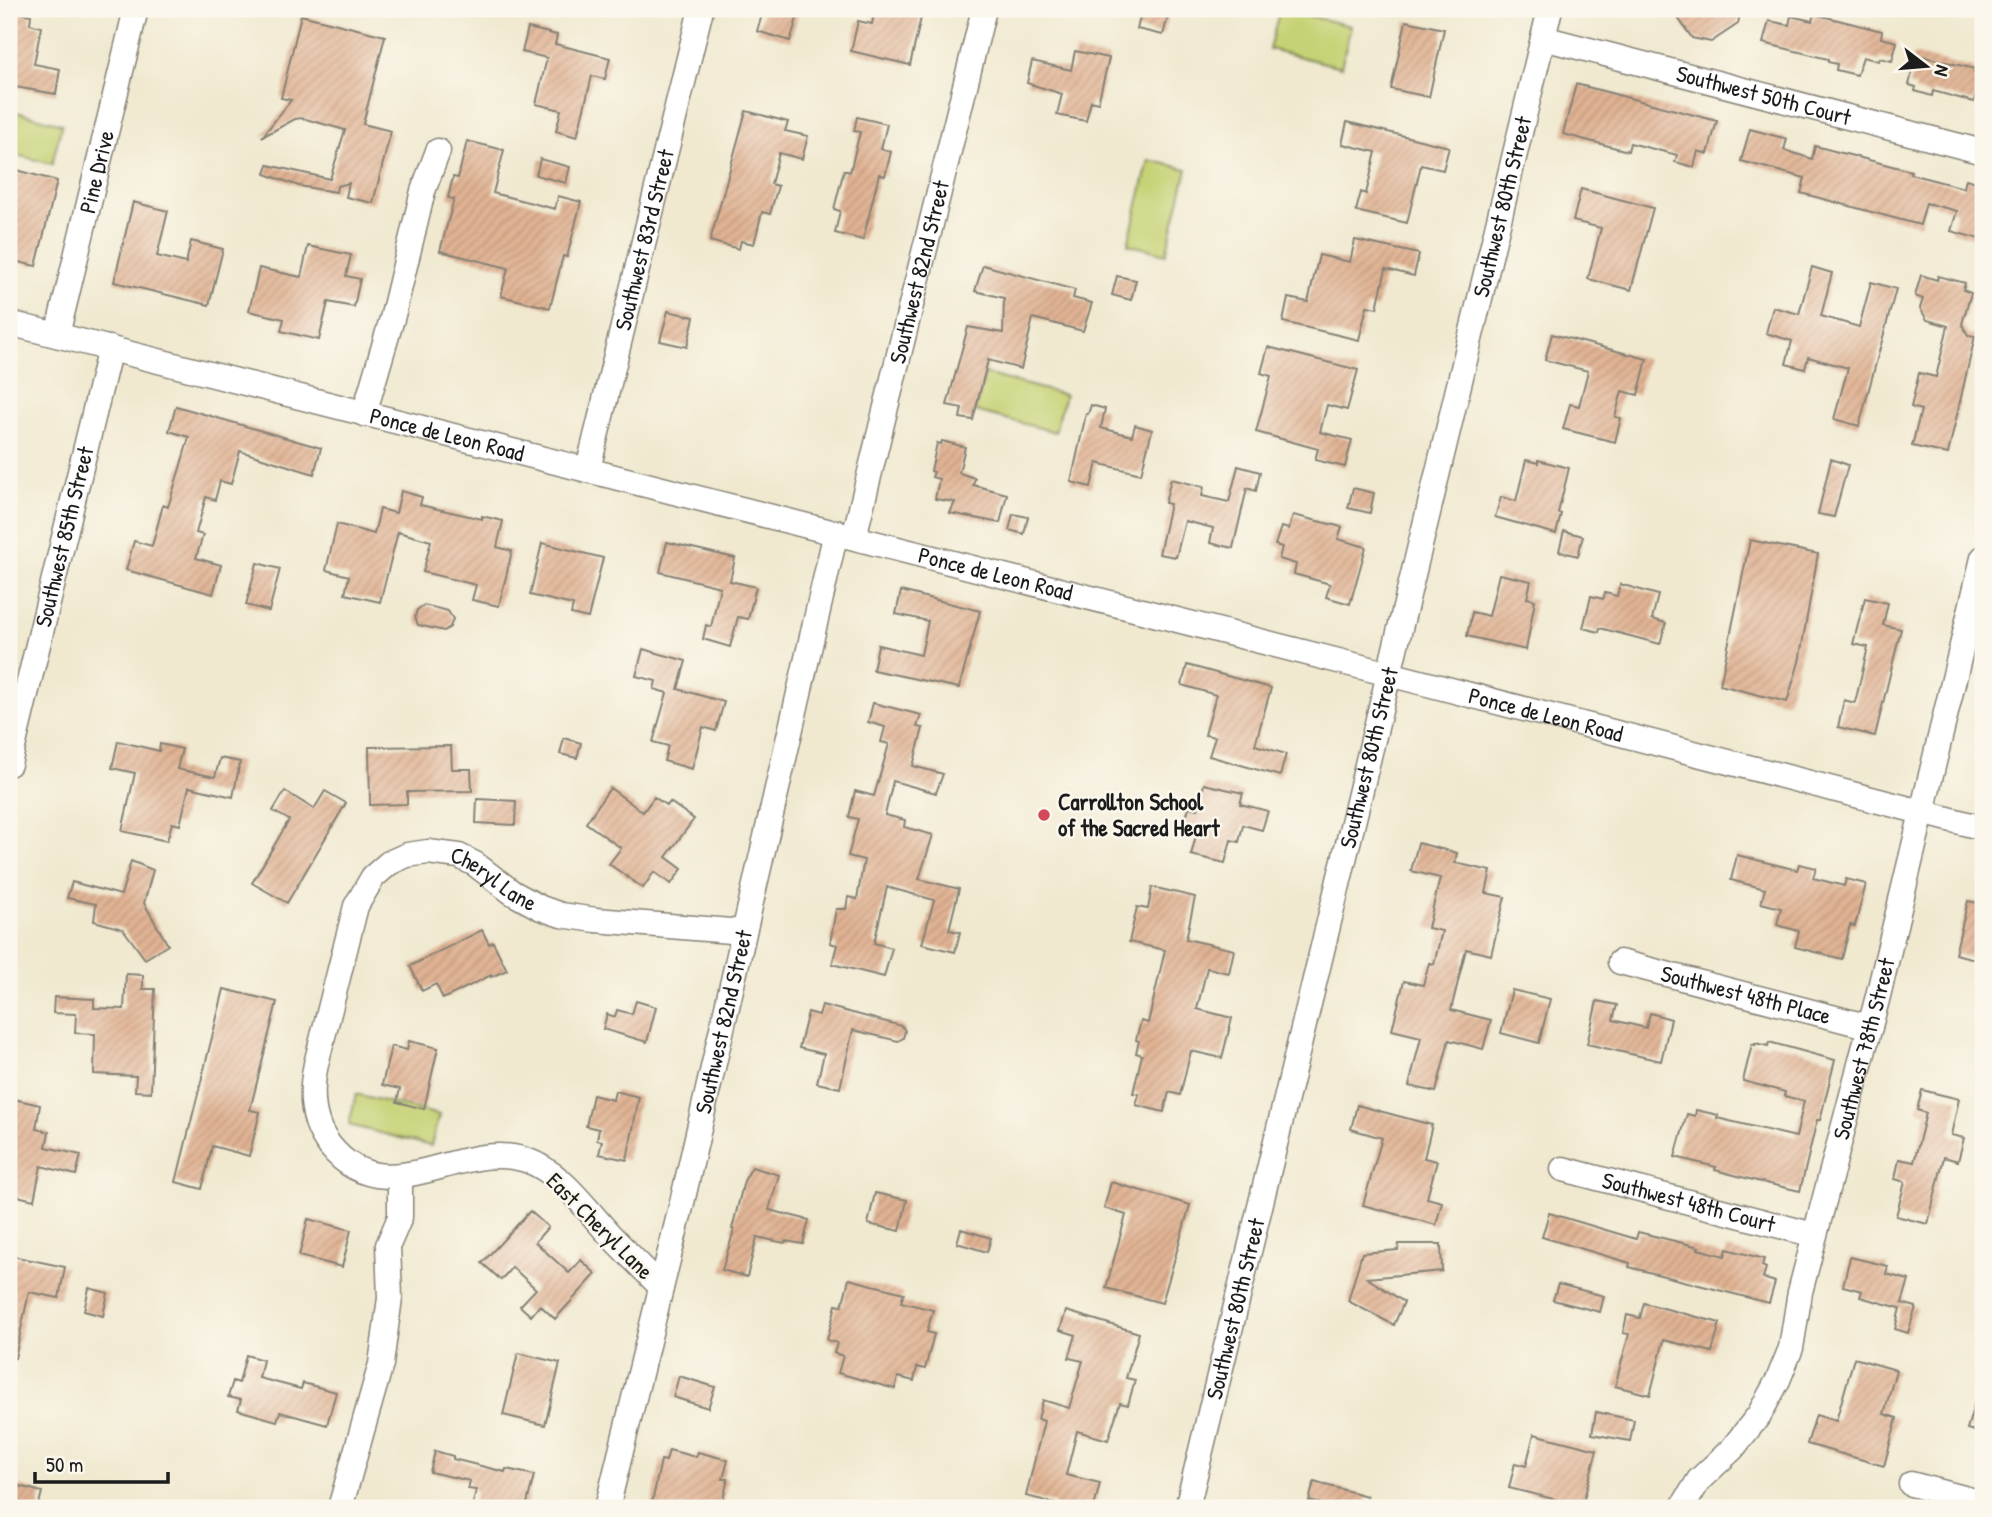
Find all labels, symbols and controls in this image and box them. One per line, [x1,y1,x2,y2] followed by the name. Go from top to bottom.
[1890,32,1960,102] north arrow
[1673,57,1856,132] street label: Southwest 50th Court
[1928,62,1956,79] text: N
[1465,112,1539,300] street label: Southwest 80th Street
[71,127,121,216] street label: Pine Drive
[607,145,681,333] street label: Southwest 83rd Street
[881,176,957,367] street label: Southwest 82nd Street
[367,399,528,468] street label: Ponce de Leon Road
[27,442,101,630] street label: Southwest 85th Street
[915,539,1076,608] street label: Ponce de Leon Road
[1331,663,1405,851] street label: Southwest 80th Street
[1466,679,1626,749] street label: Ponce de Leon Road
[1058,786,1220,843] place label: Carrollton School of the Sacred Heart
[1036,807,1052,823] marker: Carrollton School of the Sacred Heart
[449,839,542,918] street label: Cheryl Lane
[687,926,759,1117] street label: Southwest 82nd Street
[1825,954,1902,1143] street label: Southwest 78th Street
[1658,957,1834,1031] street label: Southwest 48th Place
[1599,1164,1780,1239] street label: Southwest 48th Court
[540,1165,661,1286] street label: East Cheryl Lane
[1198,1214,1272,1402] street label: Southwest 80th Street
[35,1440,168,1484] scale bar
[46,1450,83,1479] text: 50 m

